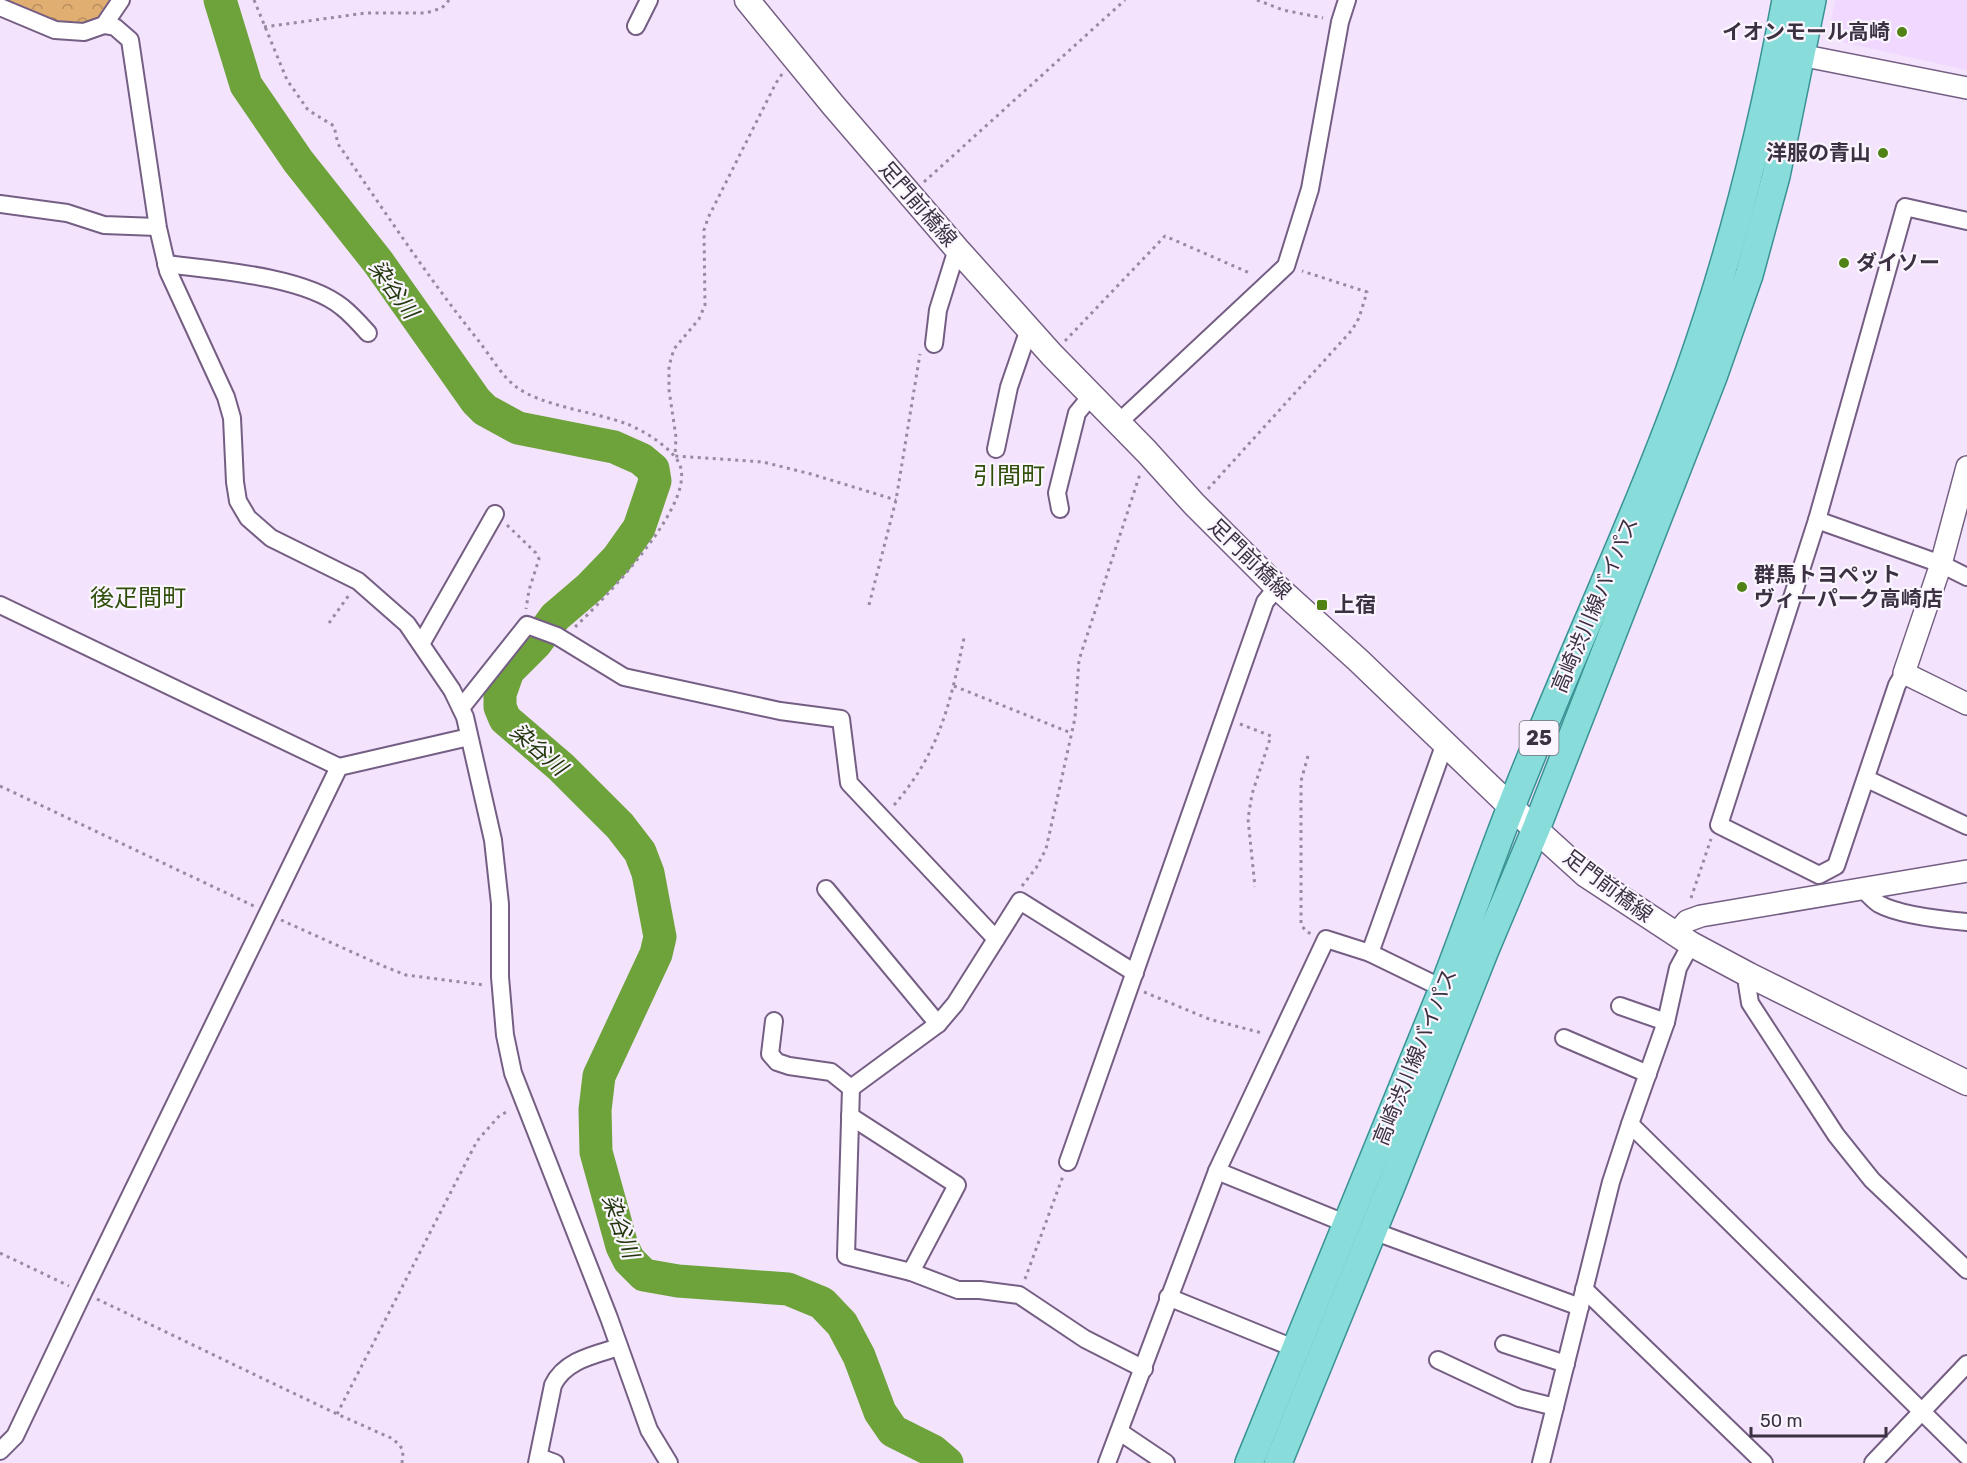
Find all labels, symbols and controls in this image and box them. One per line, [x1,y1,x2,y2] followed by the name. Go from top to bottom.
[1722,19,1890,44] place label: イオンモール高崎
[1895,25,1909,39] marker: イオンモール高崎
[1766,140,1871,165] place label: 洋服の青山
[1876,146,1890,160] marker: 洋服の青山
[875,156,962,251] street label: 足門前橋線
[1856,250,1940,275] place label: ダイソー
[363,255,425,326] water label: 染谷川
[1837,256,1851,270] marker: ダイソー
[973,462,1045,490] district label: 引間町
[1204,513,1297,604] street label: 足門前橋線
[1546,513,1643,696] street label: 高崎渋川線バイパス
[1754,562,1943,611] place label: 群馬トヨペット ヴィーパーク高崎店
[1735,580,1749,594] marker: 群馬トヨペット ヴィーパーク高崎店
[90,584,186,612] district label: 後疋間町
[1334,592,1376,617] place label: 上宿
[1315,598,1329,612] marker: 上宿
[505,718,574,783] water label: 染谷川
[1520,721,1558,755] road number: 25
[1559,844,1658,927] street label: 足門前橋線
[1368,965,1461,1149] street label: 高崎渋川線バイパス
[597,1191,645,1264] water label: 染谷川
[1751,1400,1886,1438] scale bar
[1760,1410,1803,1432] text: 50 m

